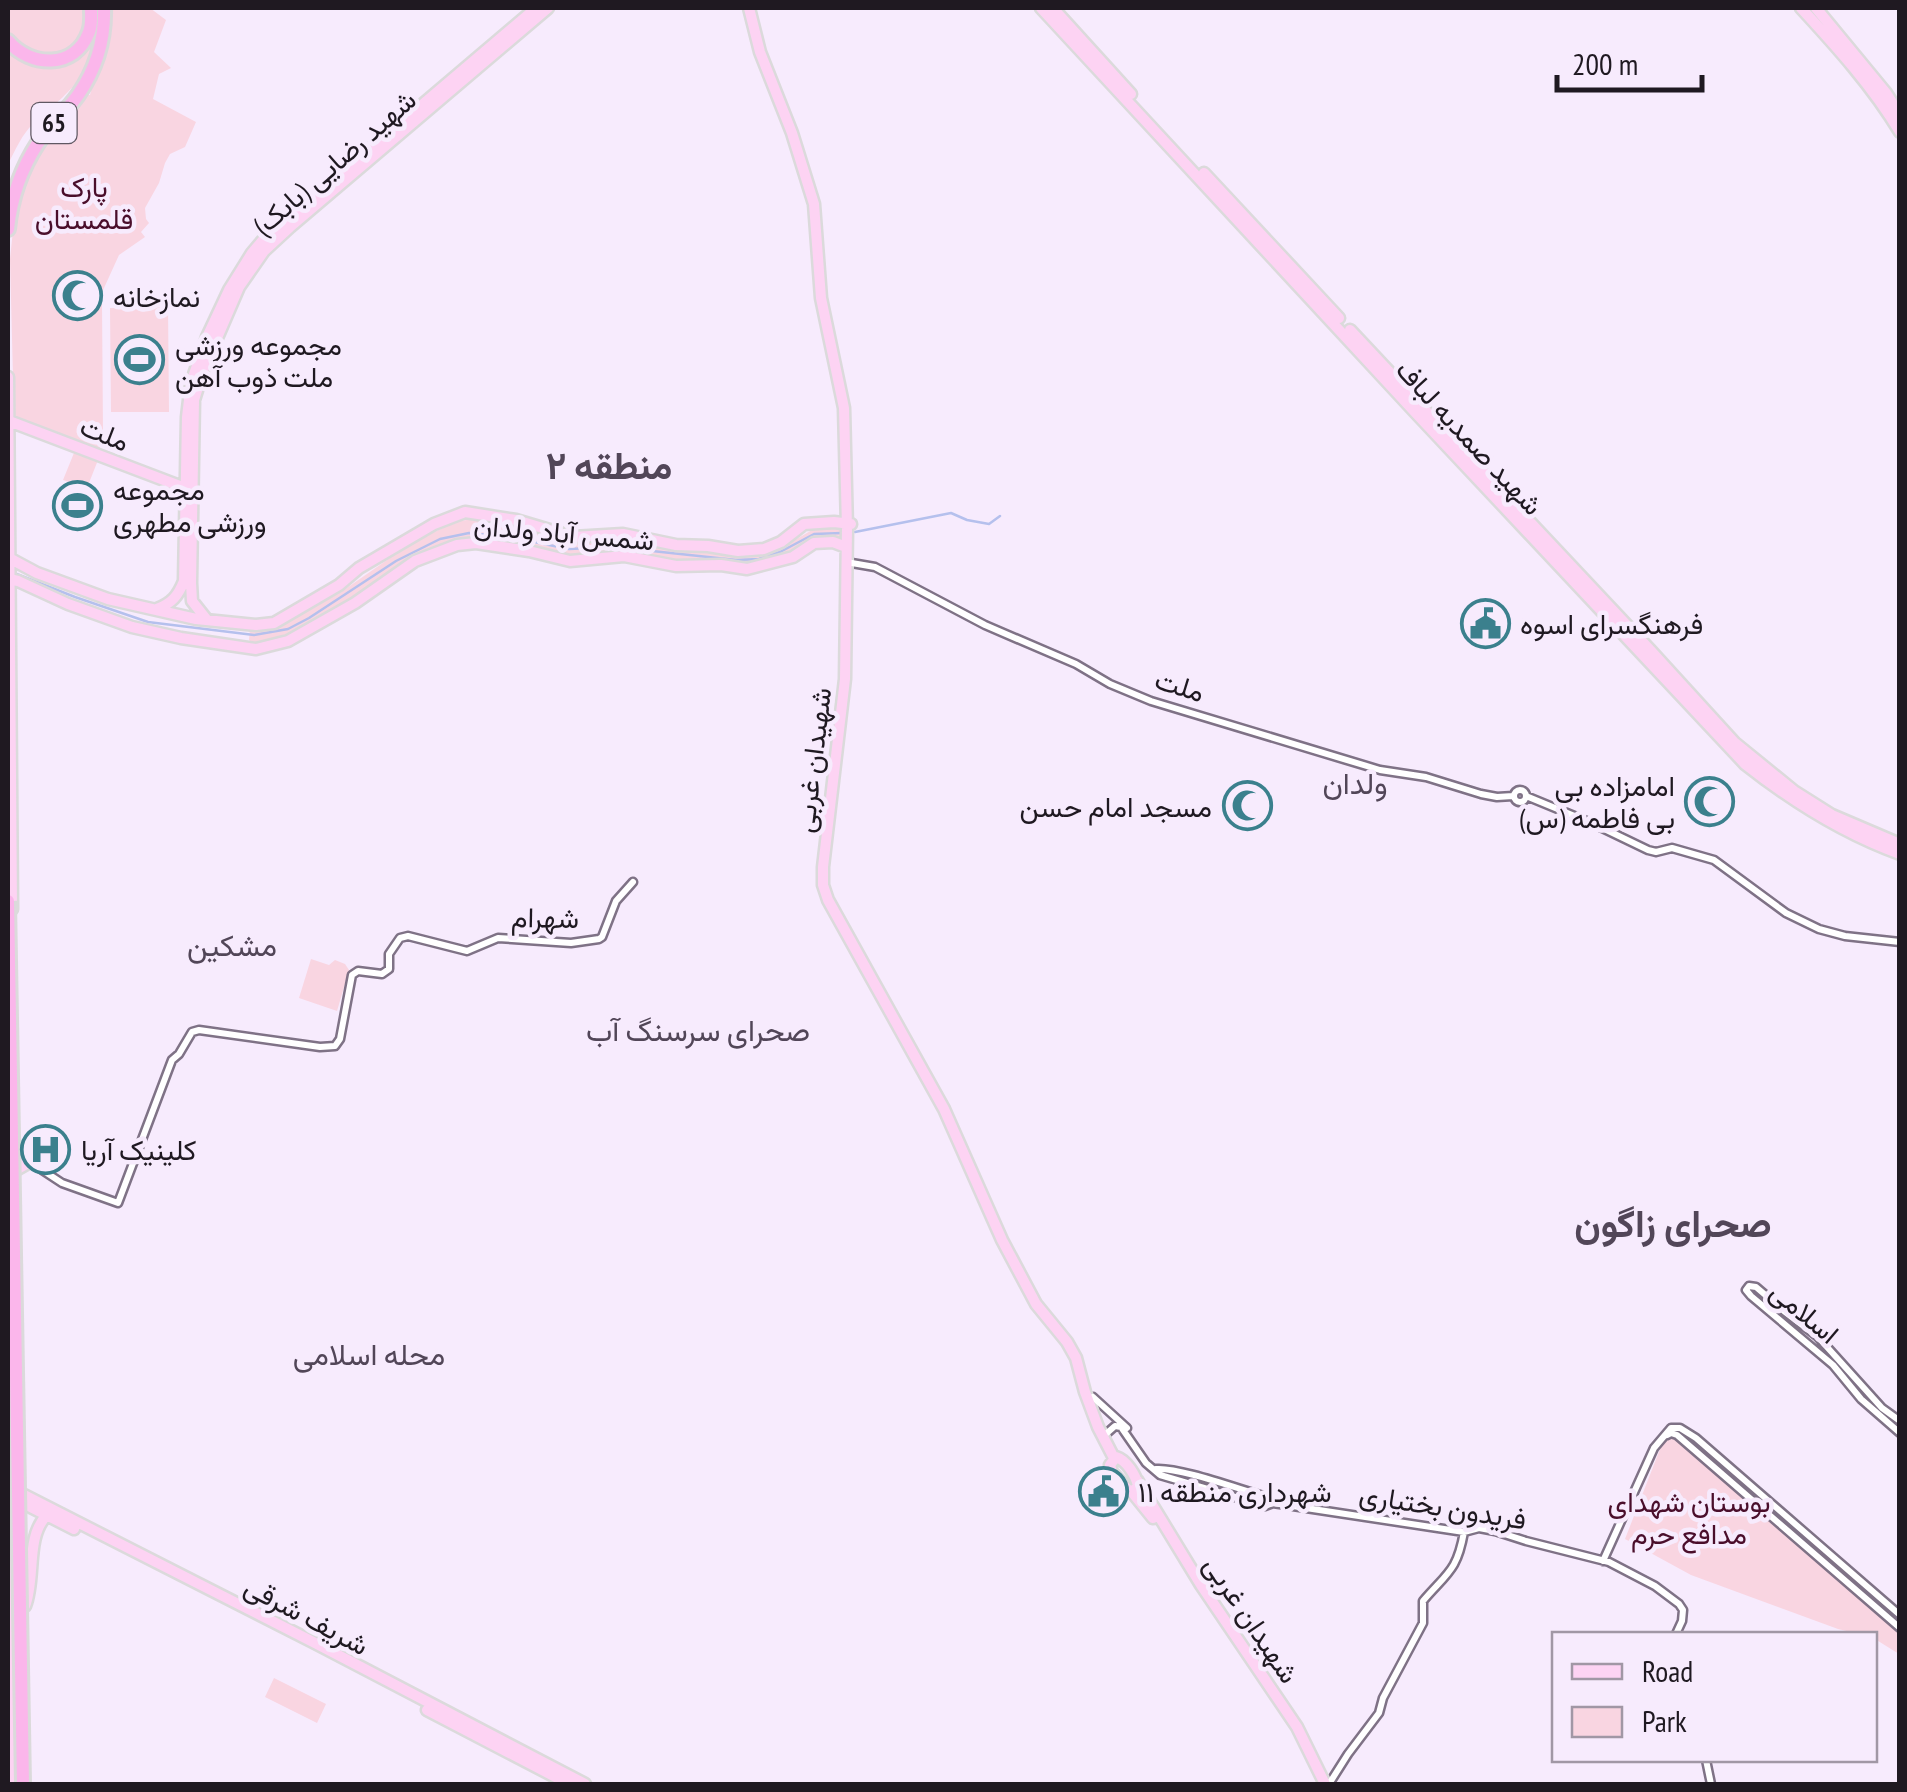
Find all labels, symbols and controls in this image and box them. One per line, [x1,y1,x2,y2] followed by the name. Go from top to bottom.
[1557,30,1702,92] scale bar
[1572,44,1638,83] text: 200 m
[244,81,424,243] street label: شهید رضایی (بابک)
[32,103,76,143] road number: 65
[35,168,133,237] park label: پارک قلمستان
[52,270,104,322] mosque icon: نمازخانه
[113,278,200,315] place label: نمازخانه
[175,326,342,395] place label: مجموعه ورزشی ملت ذوب آهن
[114,334,166,386] sports icon: مجموعه ورزشی ملت ذوب آهن
[1388,351,1552,523] street label: شهید صمدیه لباف
[75,407,135,459] street label: ملت
[546,440,672,489] district label: منطقه ۲
[113,471,267,540] place label: مجموعه ورزشی مطهری
[52,479,104,531] sports icon: مجموعه ورزشی مطهری
[472,506,656,558] street label: شمس آباد ولدان
[1459,597,1511,649] public building icon: فرهنگسرای اسوه
[1520,605,1703,642] place label: فرهنگسرای اسوه
[1151,660,1209,710] street label: ملت
[785,685,839,835] street label: شهیدان غربی
[1322,763,1388,802] district label: ولدان
[1519,767,1675,836] place label: امامزاده بی بی فاطمه (س)
[1684,775,1736,827] mosque icon: امامزاده بی بی فاطمه (س)
[1221,780,1273,832] mosque icon: مسجد امام حسن
[1020,788,1212,826] place label: مسجد امام حسن
[511,898,579,937] street label: شهرام
[187,925,277,964] district label: مشکین
[586,1010,810,1049] district label: صحرای سرسنگ آب
[20,1123,72,1175] hospital icon: کلینیک آریا
[81,1131,197,1168] place label: کلینیک آریا
[1574,1198,1772,1248] district label: صحرای زاگون
[1763,1272,1847,1352] street label: اسلامی
[293,1334,445,1373] district label: محله اسلامی
[1077,1465,1129,1517] public building icon: شهرداری منطقه ۱۱
[1138,1473,1332,1510] place label: شهرداری منطقه ۱۱
[1357,1475,1529,1537] street label: فریدون بختیاری
[1608,1483,1770,1554] park label: بوستان شهدای مدافع حرم
[1196,1548,1308,1690] street label: شهیدان غربی
[238,1567,376,1663] street label: شریف شرقی
[1552,1632,1877,1762] legend
[1642,1651,1693,1690] text: Road
[1642,1701,1687,1740] text: Park

